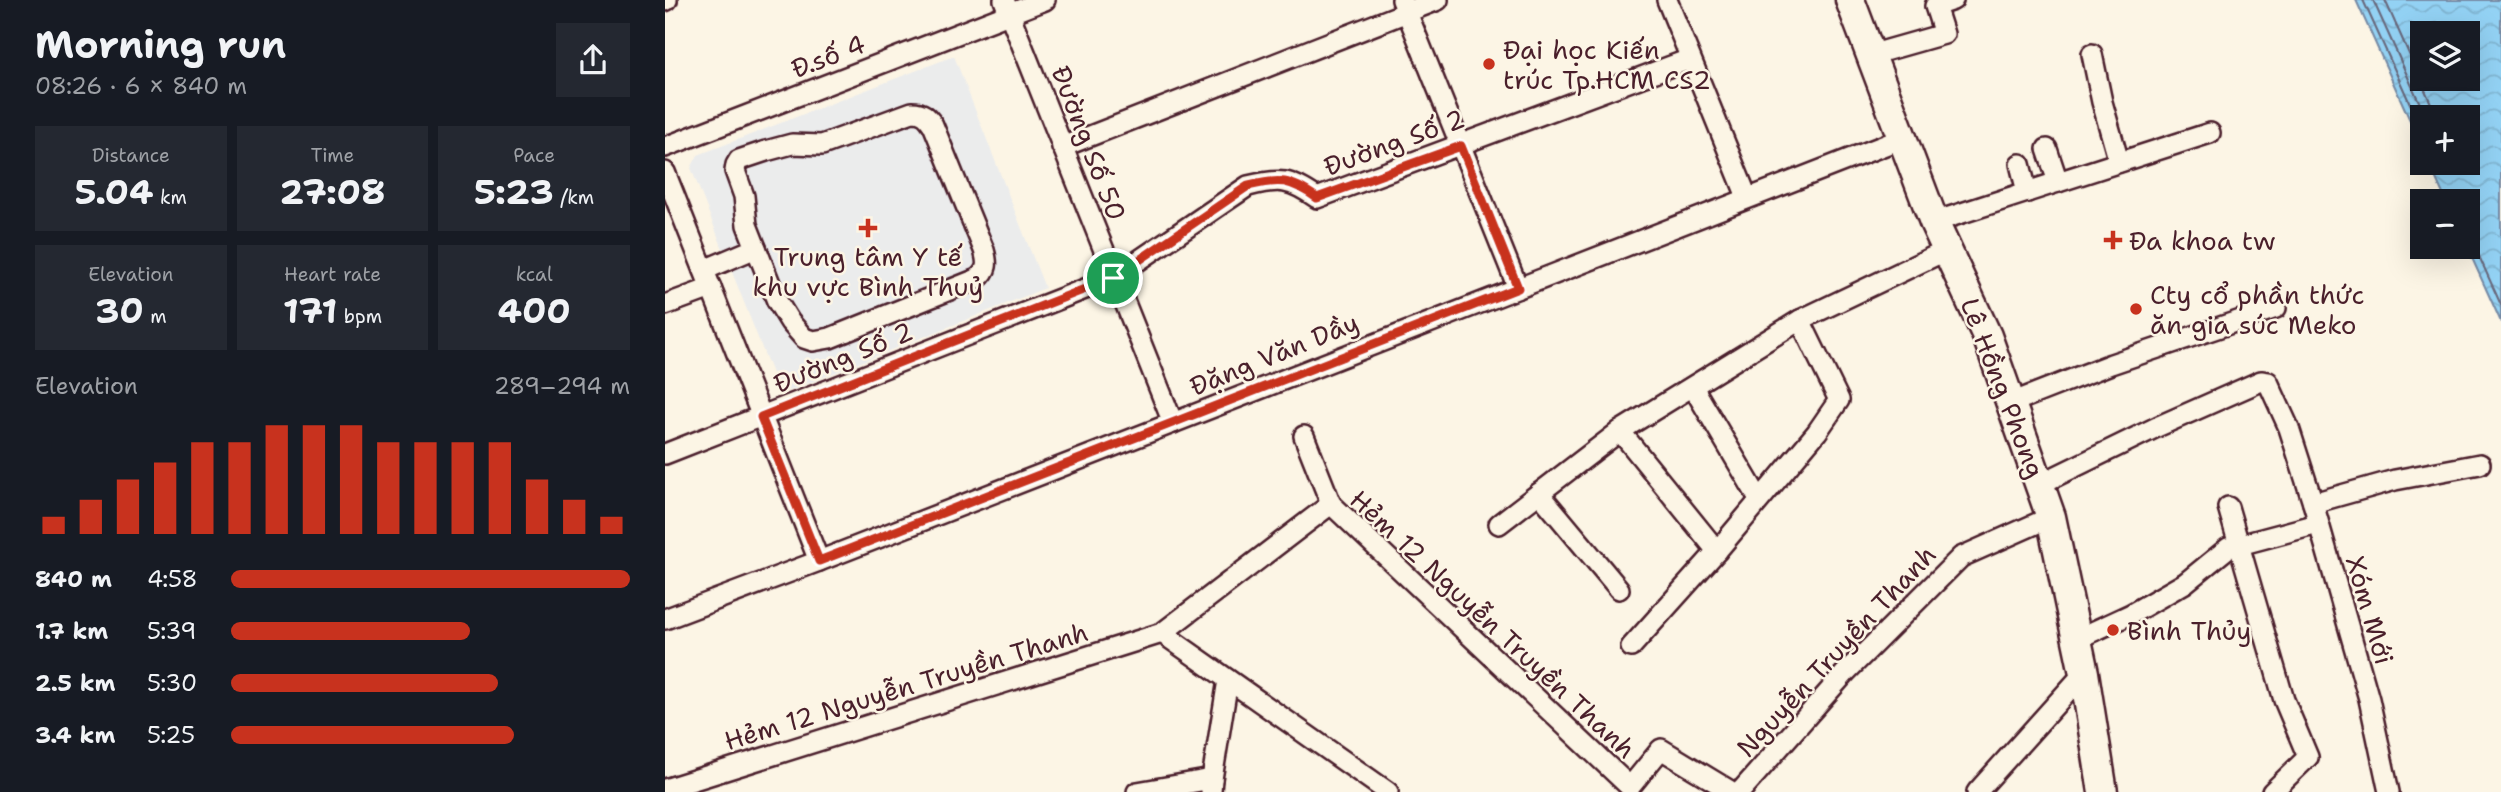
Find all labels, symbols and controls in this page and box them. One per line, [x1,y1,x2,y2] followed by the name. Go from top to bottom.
[35,19,286,70] text: Morning run
[2410,21,2480,259] map controls
[2410,21,2480,91] button: layers
[556,23,630,97] button: share
[786,26,870,86] street label: Đ.số 4
[1503,32,1711,97] place label: Đại học Kiến trúc Tp.HCM CS2
[1481,56,1497,72] marker: Đại học Kiến trúc Tp.HCM CS2
[1043,61,1135,225] street label: Đường Số 50
[35,71,247,101] text: 08:26 · 6 × 840 m
[1319,100,1469,184] street label: Đường Số 2
[2410,105,2480,175] button: +
[92,143,170,168] text: Distance
[311,143,354,168] text: Time
[513,143,555,168] text: Pace
[75,168,153,215] text: 5.04
[280,168,385,215] text: 27:08
[474,168,554,215] text: 5:23
[153,185,187,210] text: km
[554,185,594,210] text: /km
[2410,189,2480,259] button: −
[858,218,878,238] marker: Trung tâm Y tế khu vực Bình Thuỷ
[2129,223,2276,258] place label: Đa khoa tw
[2103,230,2123,250] marker: Đa khoa tw
[753,239,983,304] place label: Trung tâm Y tế khu vực Bình Thuỷ
[1083,248,1143,308] pin
[1094,259,1132,297] icon: arrive
[88,262,173,287] text: Elevation
[284,262,381,287] text: Heart rate
[516,262,553,287] text: kcal
[2150,277,2365,342] place label: Cty cổ phần thức ăn gia súc Meko
[95,287,144,334] text: 30
[283,287,337,334] text: 171
[497,287,571,334] text: 400
[1953,293,2053,483] street label: Lê Hồng Phong
[2128,301,2144,317] marker: Cty cổ phần thức ăn gia súc Meko
[144,304,167,329] text: m
[337,304,382,329] text: bpm
[1184,304,1364,404] street label: Đặng Văn Dầy
[768,313,918,401] street label: Đường Số 2
[35,371,138,401] text: Elevation
[494,371,630,401] text: 289–294 m
[1343,482,1643,766] street label: Hẻm 12 Nguyễn Truyền Thanh
[1728,537,1944,765] street label: Nguyễn Truyền Thanh
[2338,552,2402,668] street label: Xóm Mới
[35,564,112,594] text: 840 m
[147,564,198,594] text: 4:58
[2127,613,2252,648] place label: Bình Thủy
[720,614,1092,758] street label: Hẻm 12 Nguyễn Truyền Thanh
[35,616,108,646] text: 1.7 km
[147,616,196,646] text: 5:39
[2105,622,2121,638] marker: Bình Thủy
[35,668,116,698] text: 2.5 km
[147,668,197,698] text: 5:30
[35,720,115,750] text: 3.4 km
[147,720,195,750] text: 5:25

